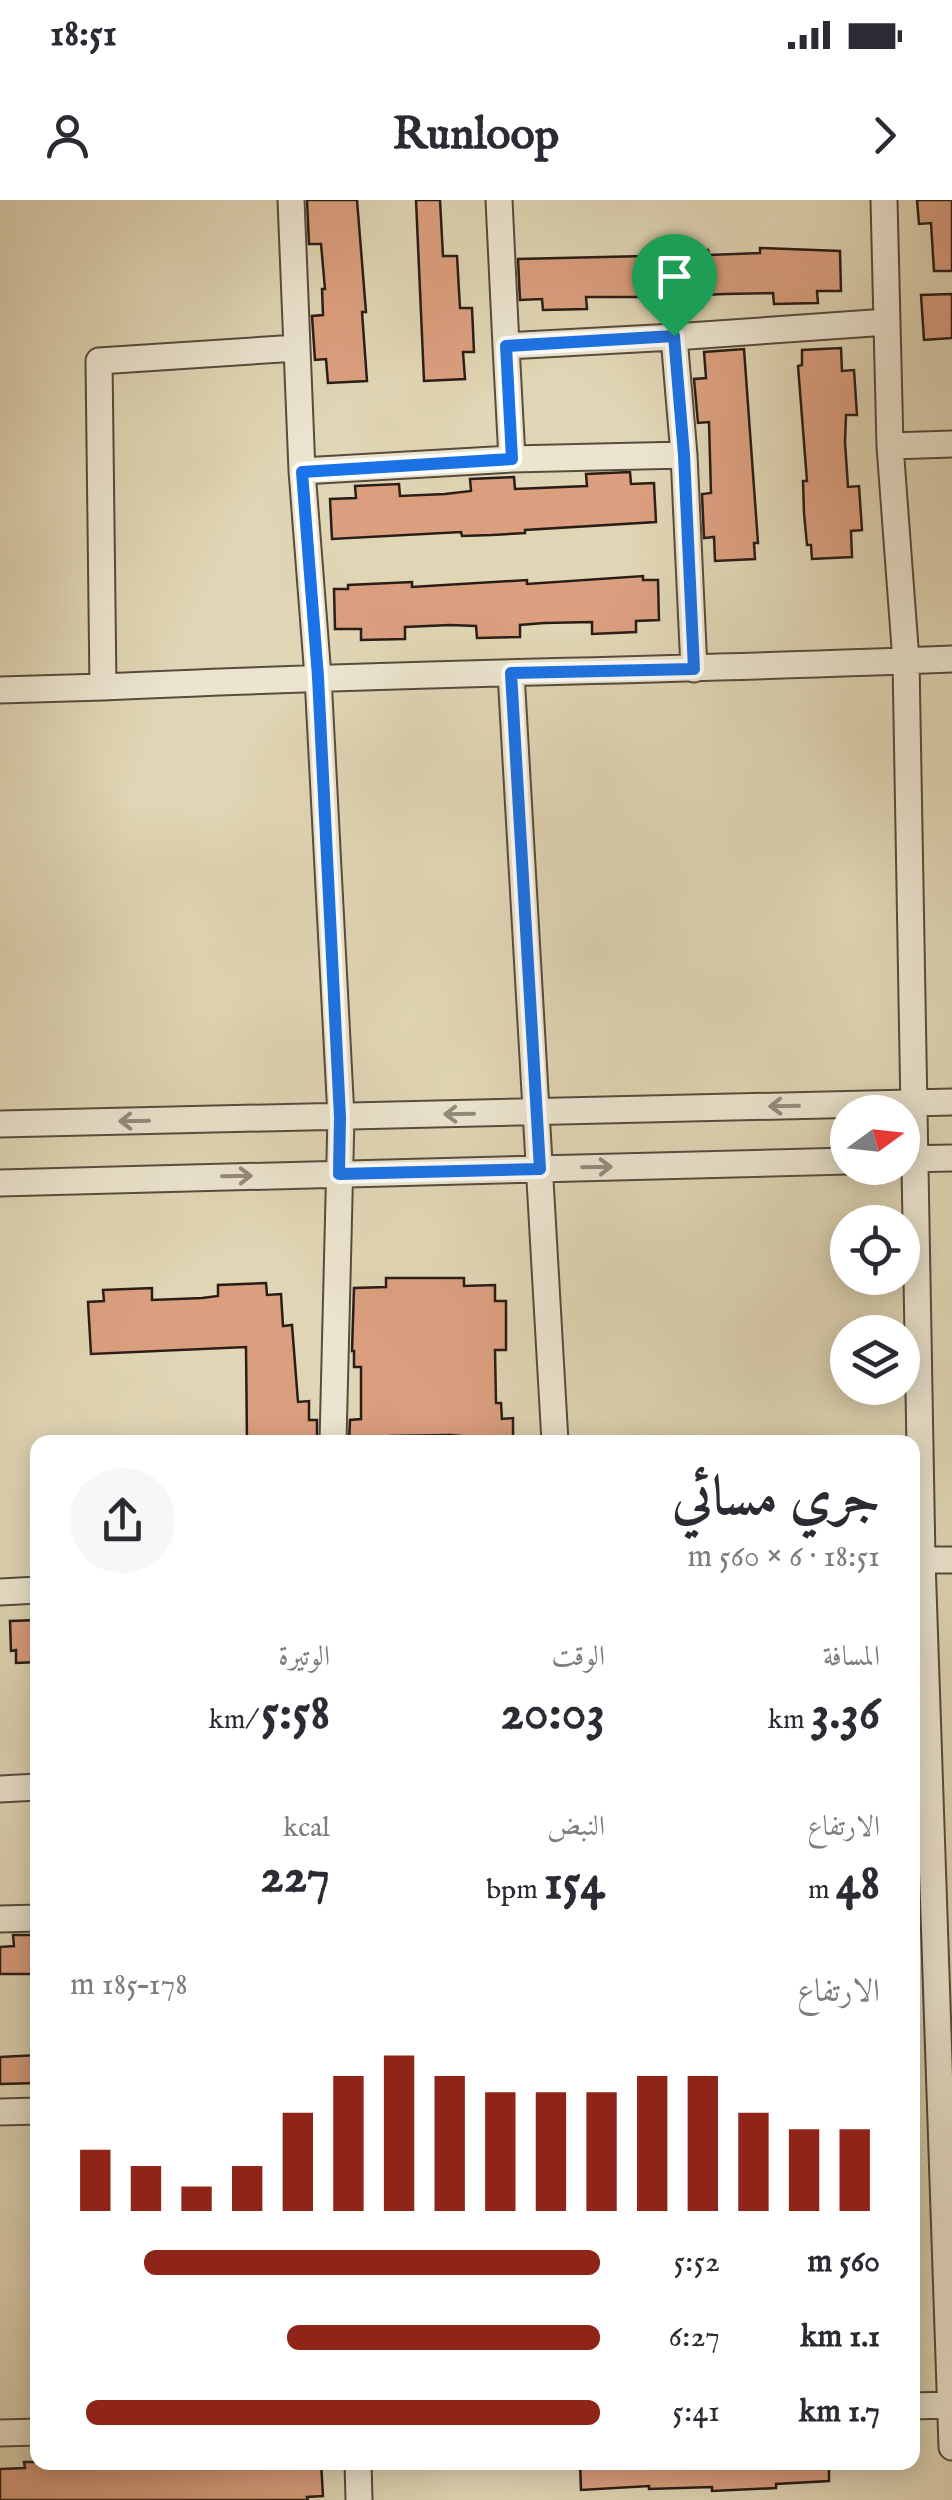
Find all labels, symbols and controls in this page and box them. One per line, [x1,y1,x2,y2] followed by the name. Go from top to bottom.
[50,11,117,59] text: 18:51
[393,107,559,164] text: Runloop
[40,108,95,163] icon: person
[857,108,912,163] icon: forward
[632,234,717,337] pin
[647,249,702,304] icon: arrive
[830,1095,920,1185] north arrow
[830,1095,920,1405] map controls
[769,1097,801,1116] one-way arrow
[444,1104,476,1124] one-way arrow
[119,1112,152,1130] one-way arrow
[581,1158,613,1177] one-way arrow
[221,1167,253,1186] one-way arrow
[830,1205,920,1295] button: locate
[830,1315,920,1405] button: layers
[672,1464,880,1534] text: جري مسائي
[70,1468,175,1573] button: share
[687,1537,880,1578] text: 18:51 · 6 × 560 m
[278,1640,330,1675] text: الوتيرة
[551,1640,605,1675] text: الوقت
[823,1640,880,1675] text: المسافة
[261,1683,330,1746] text: 5:58
[501,1683,605,1746] text: 20:03
[811,1683,880,1746] text: 3.36
[209,1703,261,1738] text: /km
[768,1703,811,1738] text: km
[547,1810,605,1845] text: النبض
[807,1810,880,1845] text: الارتفاع
[283,1811,330,1846] text: kcal
[260,1846,330,1909] text: 227
[544,1853,605,1916] text: 154
[836,1853,880,1916] text: 48
[486,1873,544,1908] text: bpm
[808,1873,836,1908] text: m
[70,1965,188,2006] text: 178–185 m
[797,1972,880,2013] text: الارتفاع
[673,2242,720,2283] text: 5:52
[808,2242,880,2283] text: 560 m
[668,2317,720,2358] text: 6:27
[800,2317,880,2358] text: 1.1 km
[672,2392,720,2433] text: 5:41
[799,2392,880,2433] text: 1.7 km

